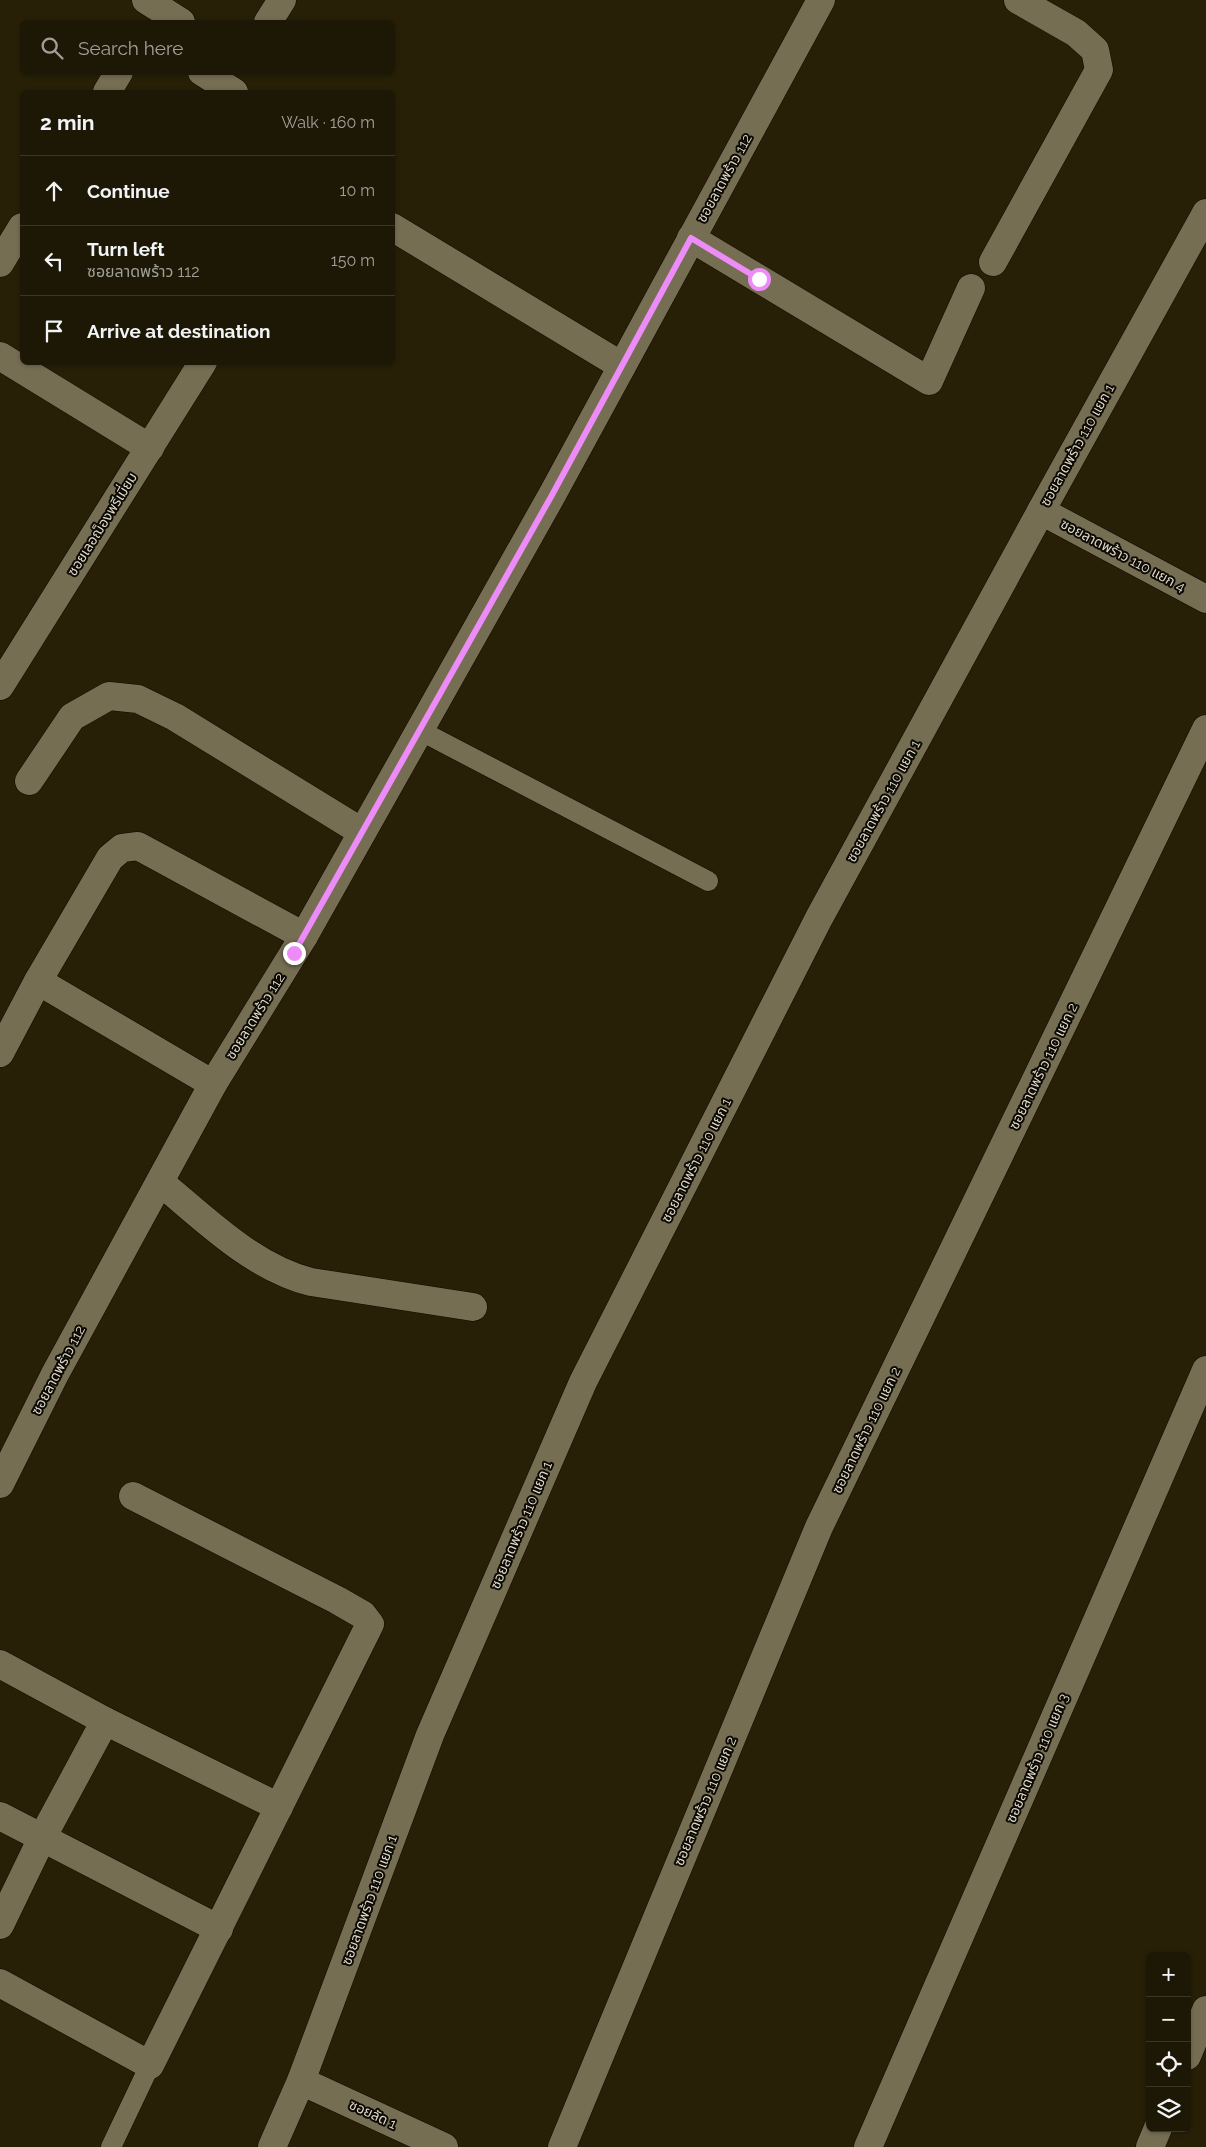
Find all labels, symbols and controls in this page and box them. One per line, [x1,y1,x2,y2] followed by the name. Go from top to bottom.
[20,20,395,75] search box
[38,34,66,62] icon: search
[78,37,184,59] text: Search here
[40,110,94,135] text: 2 min
[281,113,375,132] text: Walk · 160 m
[693,131,755,225] street label: ซอยลาดพร้าว 112
[40,177,68,205] icon: ahead
[87,180,170,202] text: Continue
[340,181,375,200] text: 10 m
[87,238,164,260] text: Turn left
[40,247,68,275] icon: left
[331,251,375,270] text: 150 m
[87,262,199,281] text: ซอยลาดพร้าว 112
[748,268,771,291] route start
[40,317,68,345] icon: arrive
[87,320,271,342] text: Arrive at destination
[1037,381,1117,509] street label: ซอยลาดพร้าว 110 แยก 1
[62,468,140,579] street label: ซอยเลอฌ็องพรีเมี่ยม
[1058,515,1188,595] street label: ซอยลาดพร้าว 110 แยก 4
[843,737,923,865] street label: ซอยลาดพร้าว 110 แยก 1
[283,942,306,965] route end
[222,970,288,1062] street label: ซอยลาดพร้าว 112
[1005,1000,1081,1132] street label: ซอยลาดพร้าว 110 แยก 2
[658,1095,734,1225] street label: ซอยลาดพร้าว 110 แยก 1
[28,1323,88,1417] street label: ซอยลาดพร้าว 112
[828,1364,904,1496] street label: ซอยลาดพร้าว 110 แยก 2
[487,1459,555,1591] street label: ซอยลาดพร้าว 110 แยก 1
[1003,1691,1071,1825] street label: ซอยลาดพร้าว 110 แยก 3
[671,1734,739,1868] street label: ซอยลาดพร้าว 110 แยก 2
[338,1833,400,1967] street label: ซอยลาดพร้าว 110 แยก 1
[1146,1952,1191,2132] map controls
[1146,1952,1191,1997] button: +
[1146,1997,1191,2042] button: −
[1146,2042,1191,2087] button: locate
[1146,2087,1191,2132] button: layers
[347,2096,399,2132] street label: ซอยลัด 1

